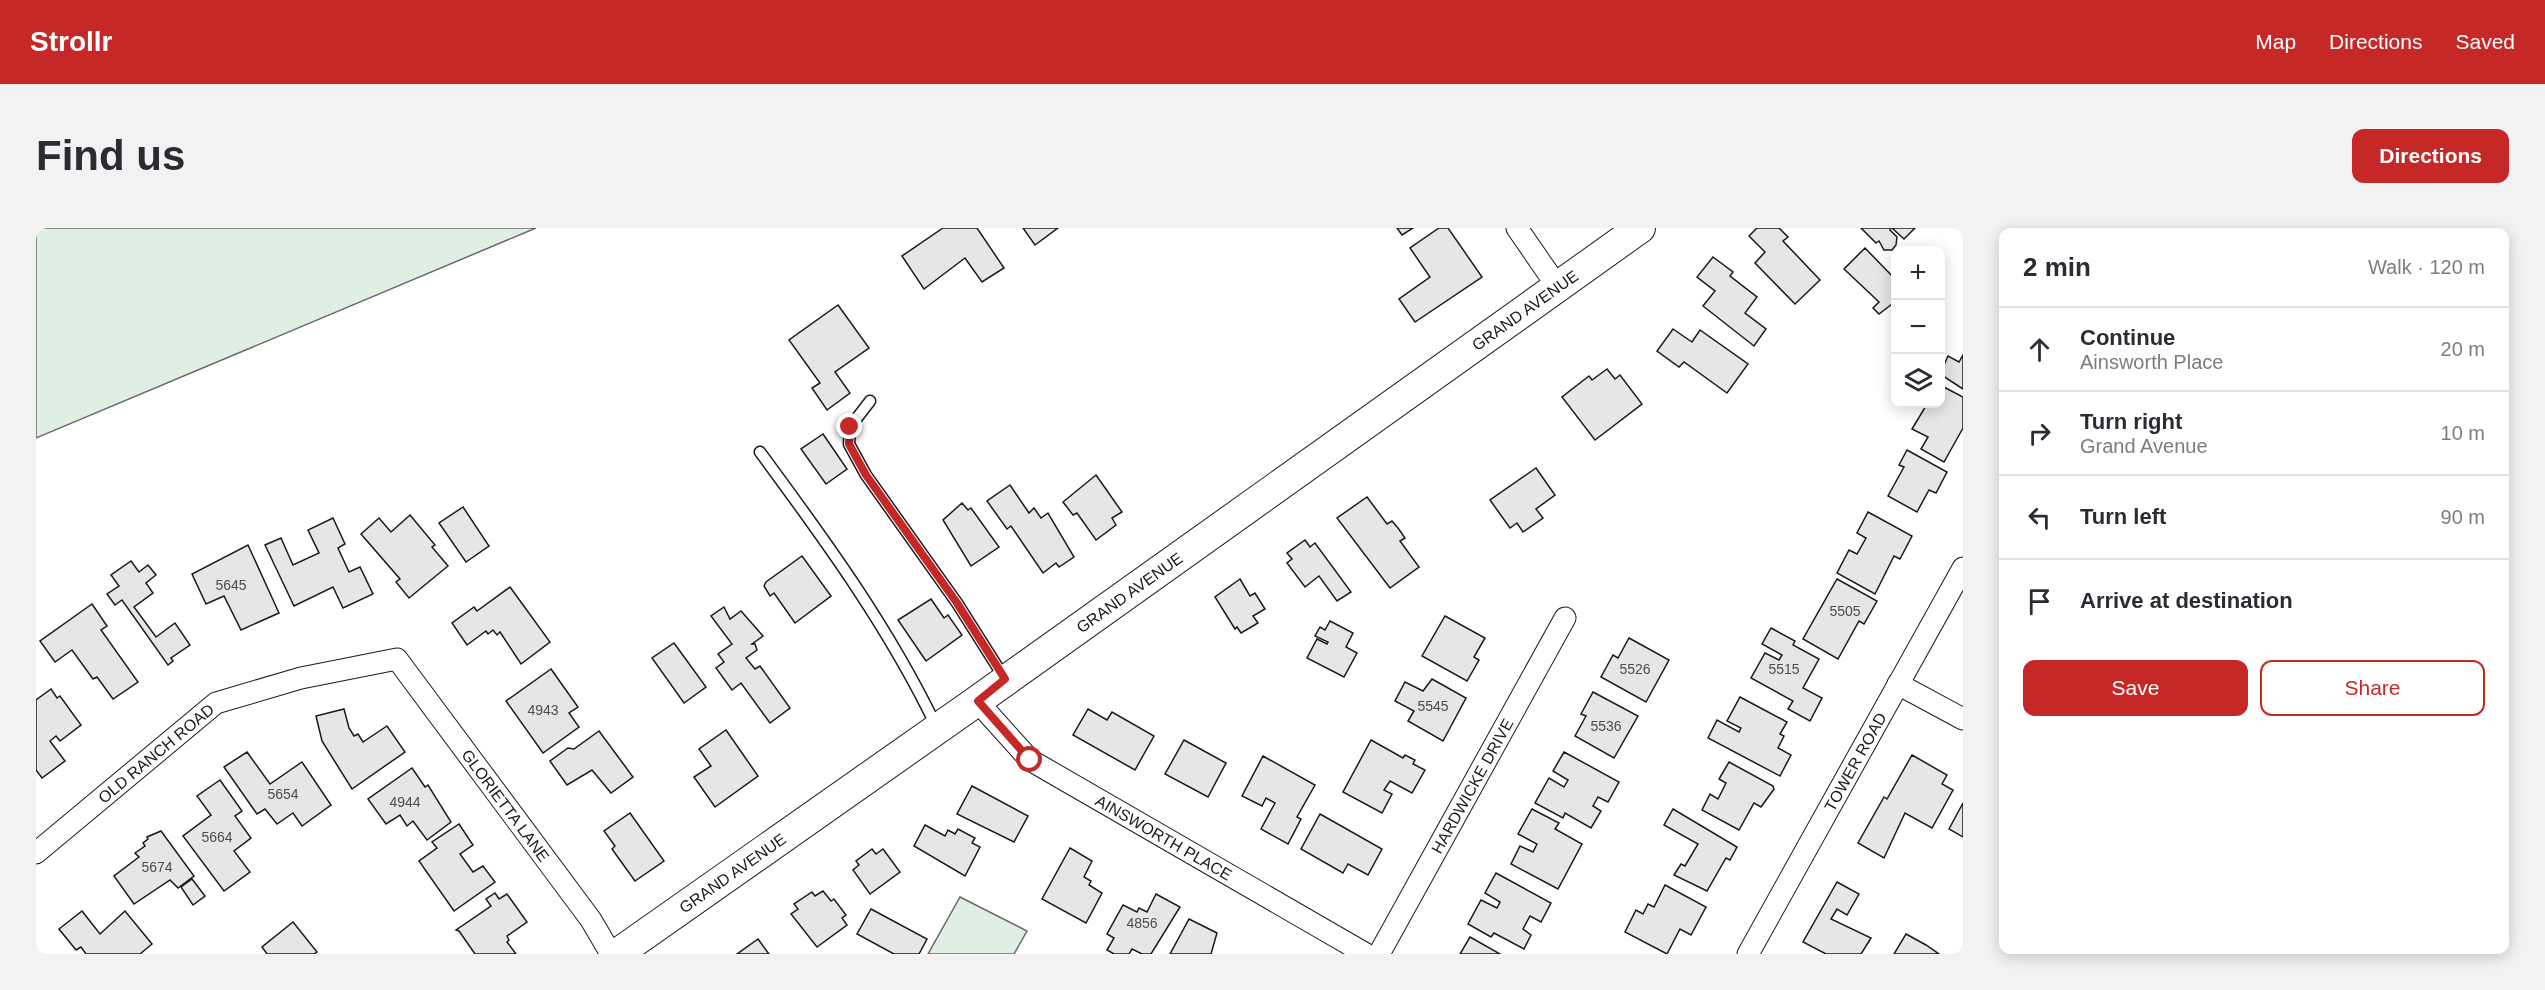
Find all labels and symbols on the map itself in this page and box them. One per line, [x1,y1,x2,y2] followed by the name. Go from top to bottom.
[1469,267,1581,354] street label: GRAND AVENUE
[836,413,862,439] route end
[1073,549,1186,636] street label: GRAND AVENUE
[215,577,247,593] house number: 5645
[1829,603,1861,619] house number: 5505
[1619,661,1651,677] house number: 5526
[1768,661,1800,677] house number: 5515
[1417,698,1449,714] house number: 5545
[95,701,217,806] street label: OLD RANCH ROAD
[527,702,559,718] house number: 4943
[1821,710,1890,814] street label: TOWER ROAD
[1428,716,1516,857] street label: HARDWICKE DRIVE
[1590,718,1622,734] house number: 5536
[458,746,552,865] street label: GLORIETTA LANE
[1016,746,1042,772] route start
[267,786,299,802] house number: 5654
[1093,792,1235,884] street label: AINSWORTH PLACE
[389,794,421,810] house number: 4944
[201,829,233,845] house number: 5664
[676,830,789,917] street label: GRAND AVENUE
[141,859,173,875] house number: 5674
[1126,915,1158,931] house number: 4856

